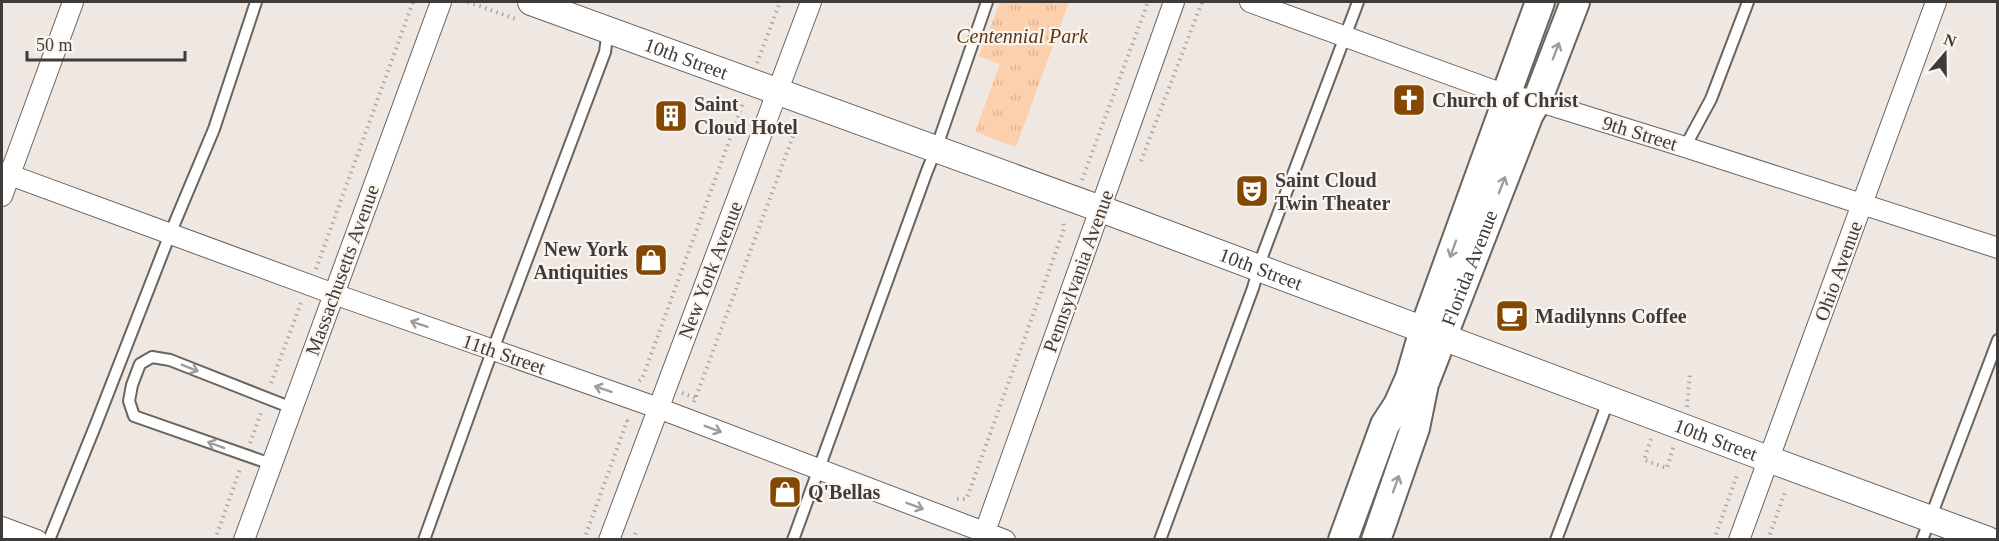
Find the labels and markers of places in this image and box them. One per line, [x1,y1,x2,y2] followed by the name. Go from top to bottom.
[1391,82,1427,118] church icon: Church of Christ
[1432,89,1579,111] place label: Church of Christ
[694,93,798,138] place label: Saint Cloud Hotel
[653,98,689,134] building icon: Saint Cloud Hotel
[1275,169,1390,214] place label: Saint Cloud Twin Theater
[1234,173,1270,209] theatre icon: Saint Cloud Twin Theater
[534,238,629,284] place label: New York Antiquities
[633,242,669,278] shop icon: New York Antiquities
[1494,298,1530,334] cafe icon: Madilynns Coffee
[1535,305,1687,328] place label: Madilynns Coffee
[767,474,803,510] shop icon: Q'Bellas
[808,481,880,503] place label: Q'Bellas

